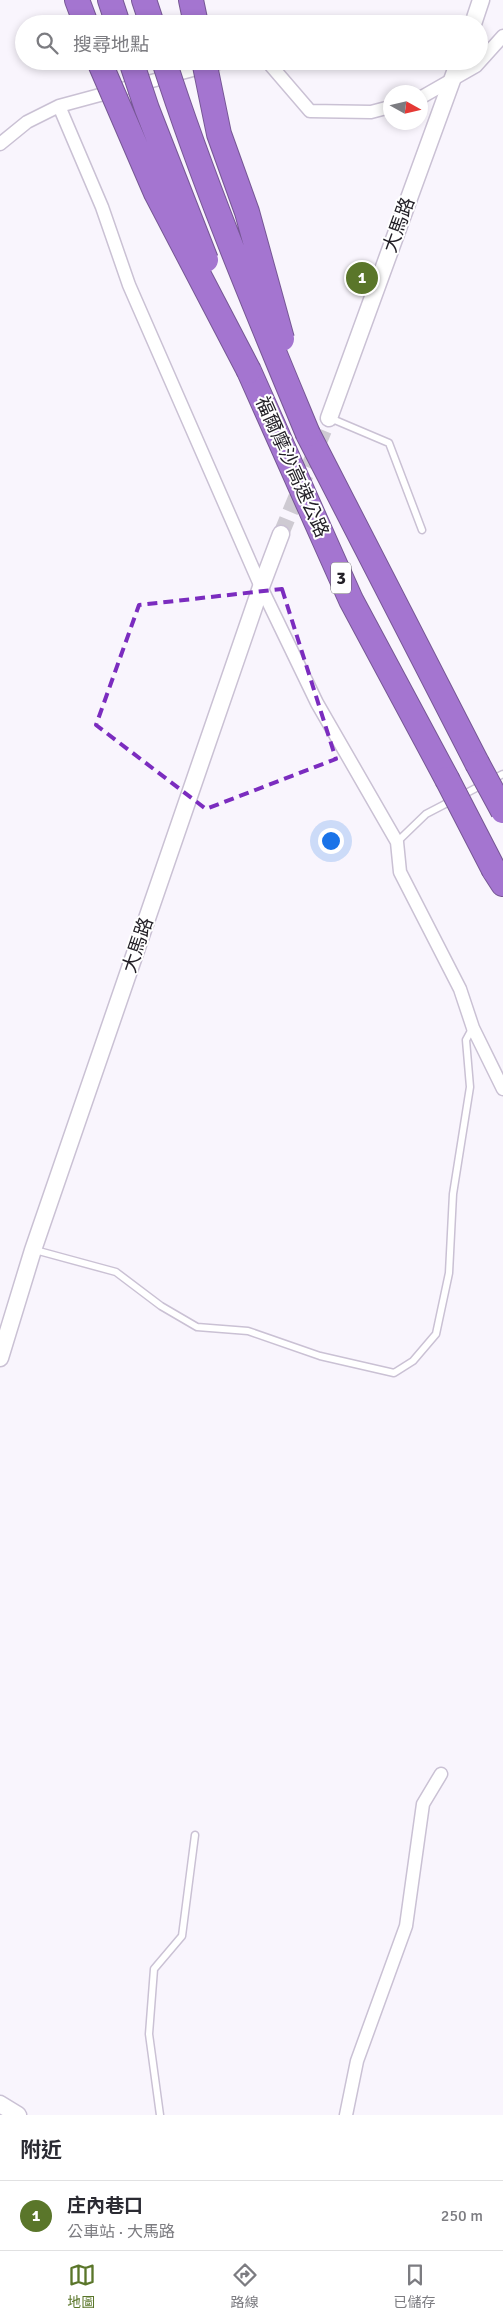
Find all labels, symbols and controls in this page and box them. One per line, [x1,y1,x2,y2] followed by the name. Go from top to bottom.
[15,15,488,70] search box
[33,29,61,57] icon: search
[73,33,149,57] text: 搜尋地點
[383,85,428,130] north arrow
[378,194,420,256] street label: 大馬路
[346,259,378,297] pin: 1
[250,393,334,541] street label: 福爾摩沙高速公路
[331,562,351,594] road number: 3
[318,828,344,854] your location
[117,914,159,976] street label: 大馬路
[20,2137,62,2163] text: 附近
[67,2194,143,2218] text: 庄內巷口
[32,2206,40,2226] text: 1
[441,2206,483,2226] text: 250 m
[67,2222,175,2242] text: 公車站 · 大馬路
[68,2261,96,2311] tab: 地圖
[231,2261,259,2311] tab: 路線
[394,2261,436,2311] tab: 已儲存

